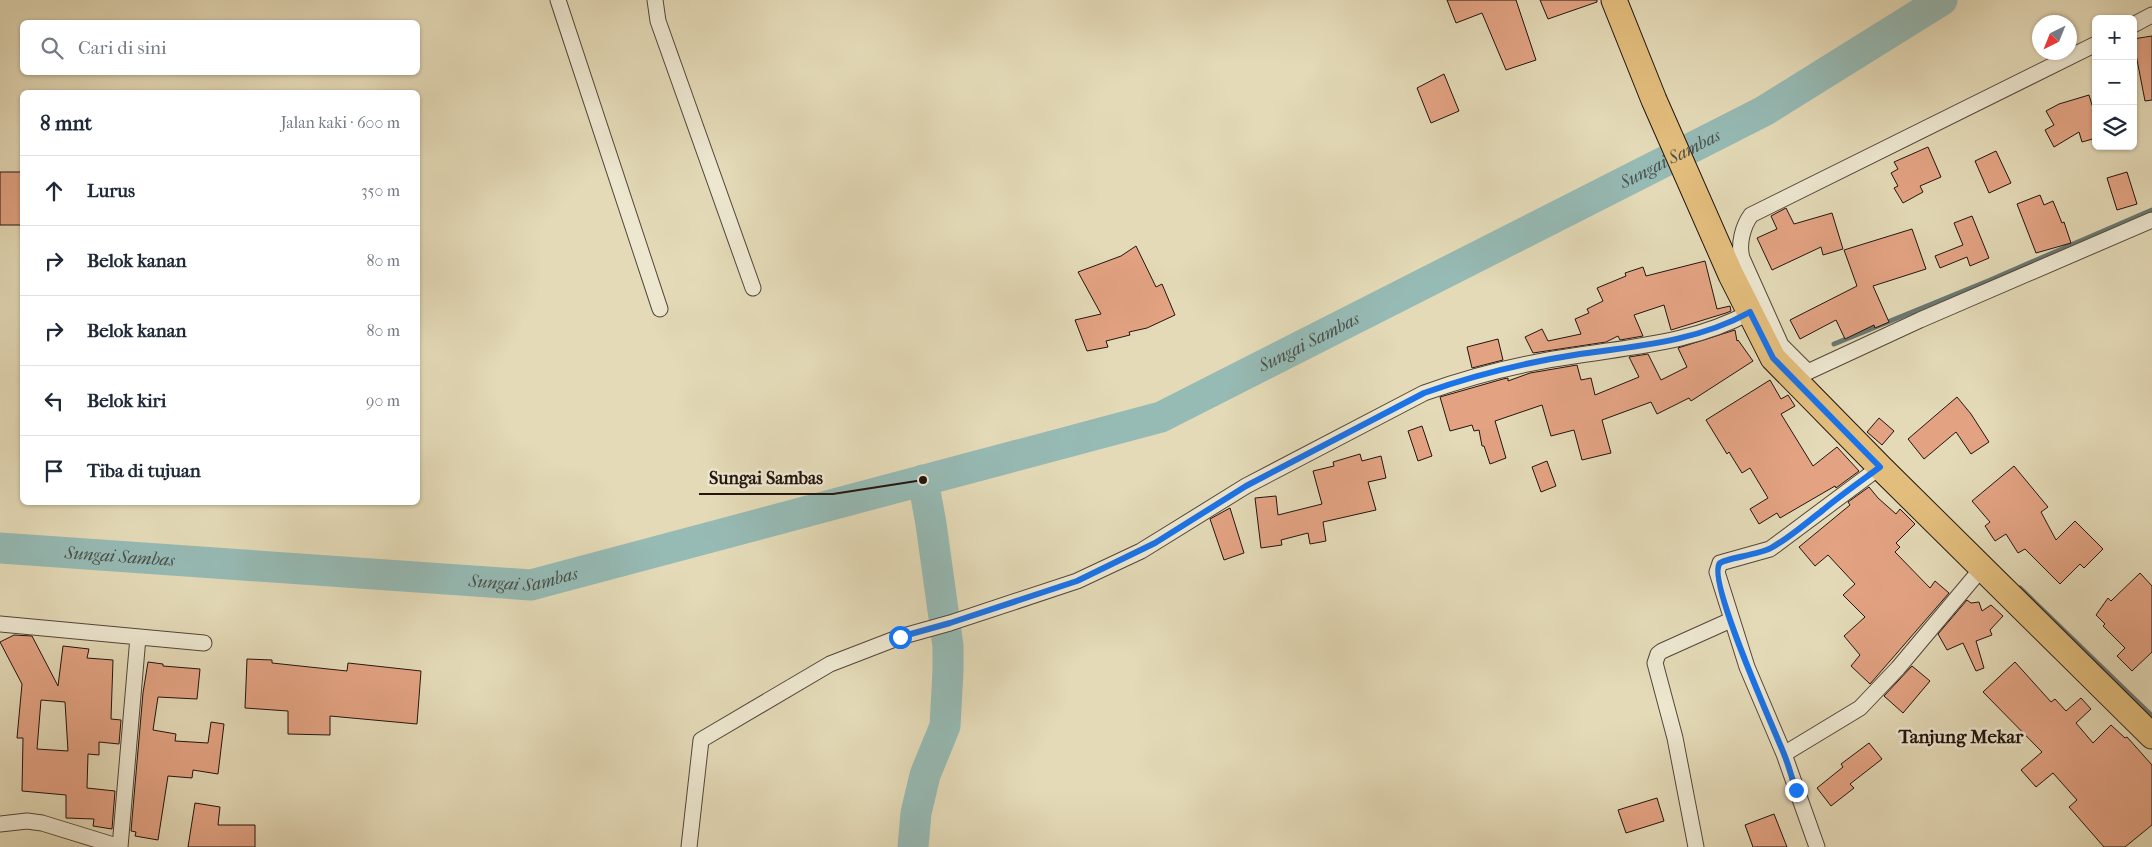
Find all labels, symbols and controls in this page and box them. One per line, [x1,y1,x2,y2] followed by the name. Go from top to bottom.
[2032,15,2077,60] north arrow
[2092,15,2137,150] map controls
[2092,15,2137,60] button: +
[20,20,420,75] search box
[38,34,66,62] icon: search
[78,37,167,59] text: Cari di sini
[2092,60,2137,105] button: −
[2092,105,2137,150] button: layers
[40,111,92,135] text: 8 mnt
[281,113,400,132] text: Jalan kaki · 600 m
[1615,124,1724,193] water label: Sungai Sambas
[40,177,68,205] icon: ahead
[87,180,135,202] text: Lurus
[361,181,400,200] text: 350 m
[40,247,68,275] icon: right
[87,250,187,272] text: Belok kanan
[366,251,400,270] text: 80 m
[1254,307,1363,377] water label: Sungai Sambas
[40,317,68,345] icon: right
[87,320,187,342] text: Belok kanan
[366,321,400,340] text: 80 m
[40,387,68,415] icon: left
[87,390,166,412] text: Belok kiri
[366,391,400,410] text: 90 m
[40,457,68,485] icon: arrive
[87,460,201,482] text: Tiba di tujuan
[699,461,833,494] callout: Sungai Sambas
[709,468,823,489] text: Sungai Sambas
[63,542,176,571] water label: Sungai Sambas
[467,562,580,596] water label: Sungai Sambas
[889,626,912,649] route start
[1898,726,2024,748] district label: Tanjung Mekar
[1785,779,1808,802] route end

